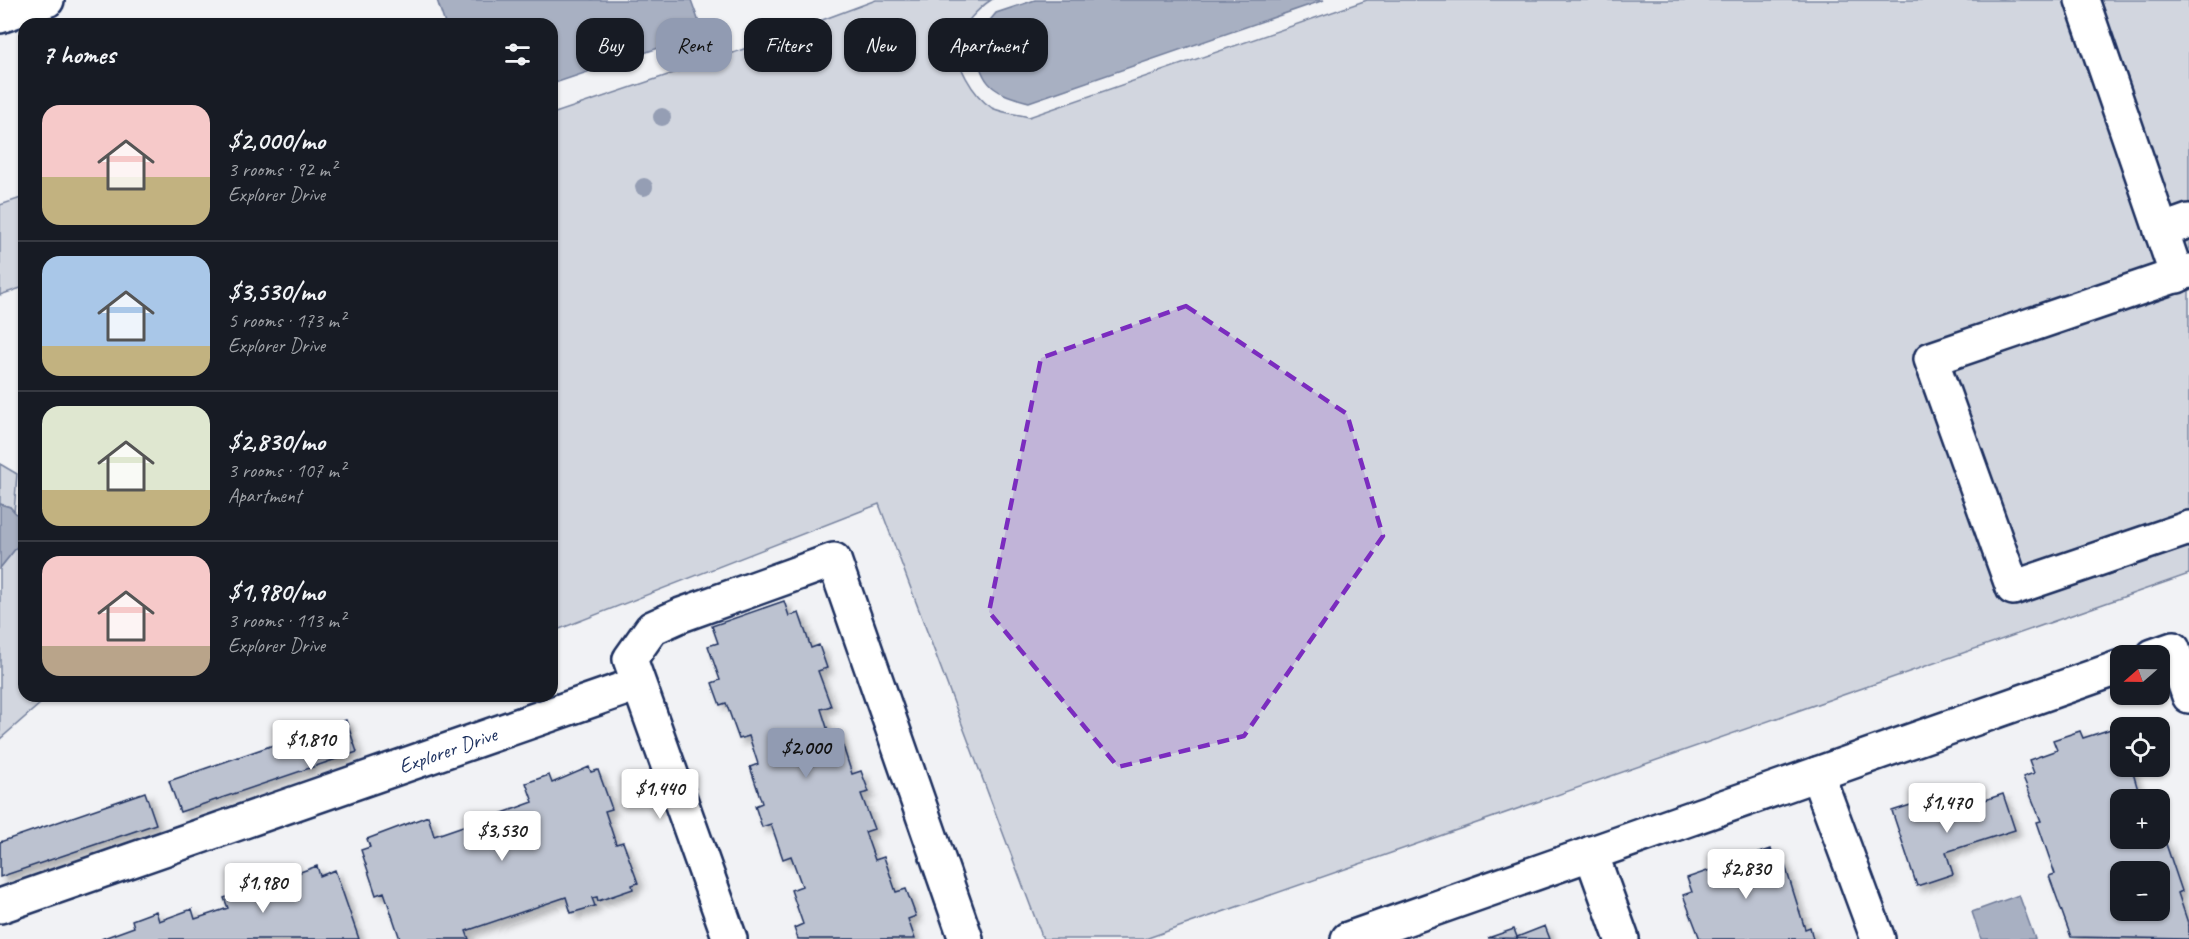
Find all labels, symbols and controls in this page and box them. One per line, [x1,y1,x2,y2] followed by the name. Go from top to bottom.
[576,18,644,72] chip: Buy
[656,18,732,72] chip: Rent
[744,18,832,72] chip: Filters
[844,18,916,72] chip: New
[928,18,1048,72] chip: Apartment
[42,38,115,71] text: 7 homes
[501,38,534,71] icon: filters
[228,124,325,157] text: $2,000/mo
[90,129,162,201] icon: home
[228,157,336,182] text: 3 rooms · 92 m²
[228,182,325,207] text: Explorer Drive
[228,275,325,308] text: $3,530/mo
[90,280,162,352] icon: home
[228,308,345,333] text: 5 rooms · 173 m²
[228,333,325,358] text: Explorer Drive
[228,425,325,458] text: $2,830/mo
[90,430,162,502] icon: home
[228,458,345,483] text: 3 rooms · 107 m²
[228,483,301,508] text: Apartment
[228,575,325,608] text: $1,980/mo
[90,580,162,652] icon: home
[228,608,345,633] text: 3 rooms · 113 m²
[228,633,325,658] text: Explorer Drive
[2110,645,2170,705] north arrow
[2110,645,2170,921] map controls
[2110,717,2170,777] button: locate
[262,720,360,771] pin: $1,810
[395,720,502,779] street label: Explorer Drive
[287,727,335,752] text: $1,810
[757,728,855,779] pin: $2,000
[782,735,830,760] text: $2,000
[611,769,709,820] pin: $1,440
[636,776,684,801] text: $1,440
[1898,783,1996,834] pin: $1,470
[2110,789,2170,849] button: +
[1923,790,1971,815] text: $1,470
[453,811,551,862] pin: $3,530
[478,818,526,843] text: $3,530
[1697,849,1795,900] pin: $2,830
[1722,856,1770,881] text: $2,830
[2110,861,2170,921] button: −
[214,863,312,914] pin: $1,980
[239,870,287,895] text: $1,980

